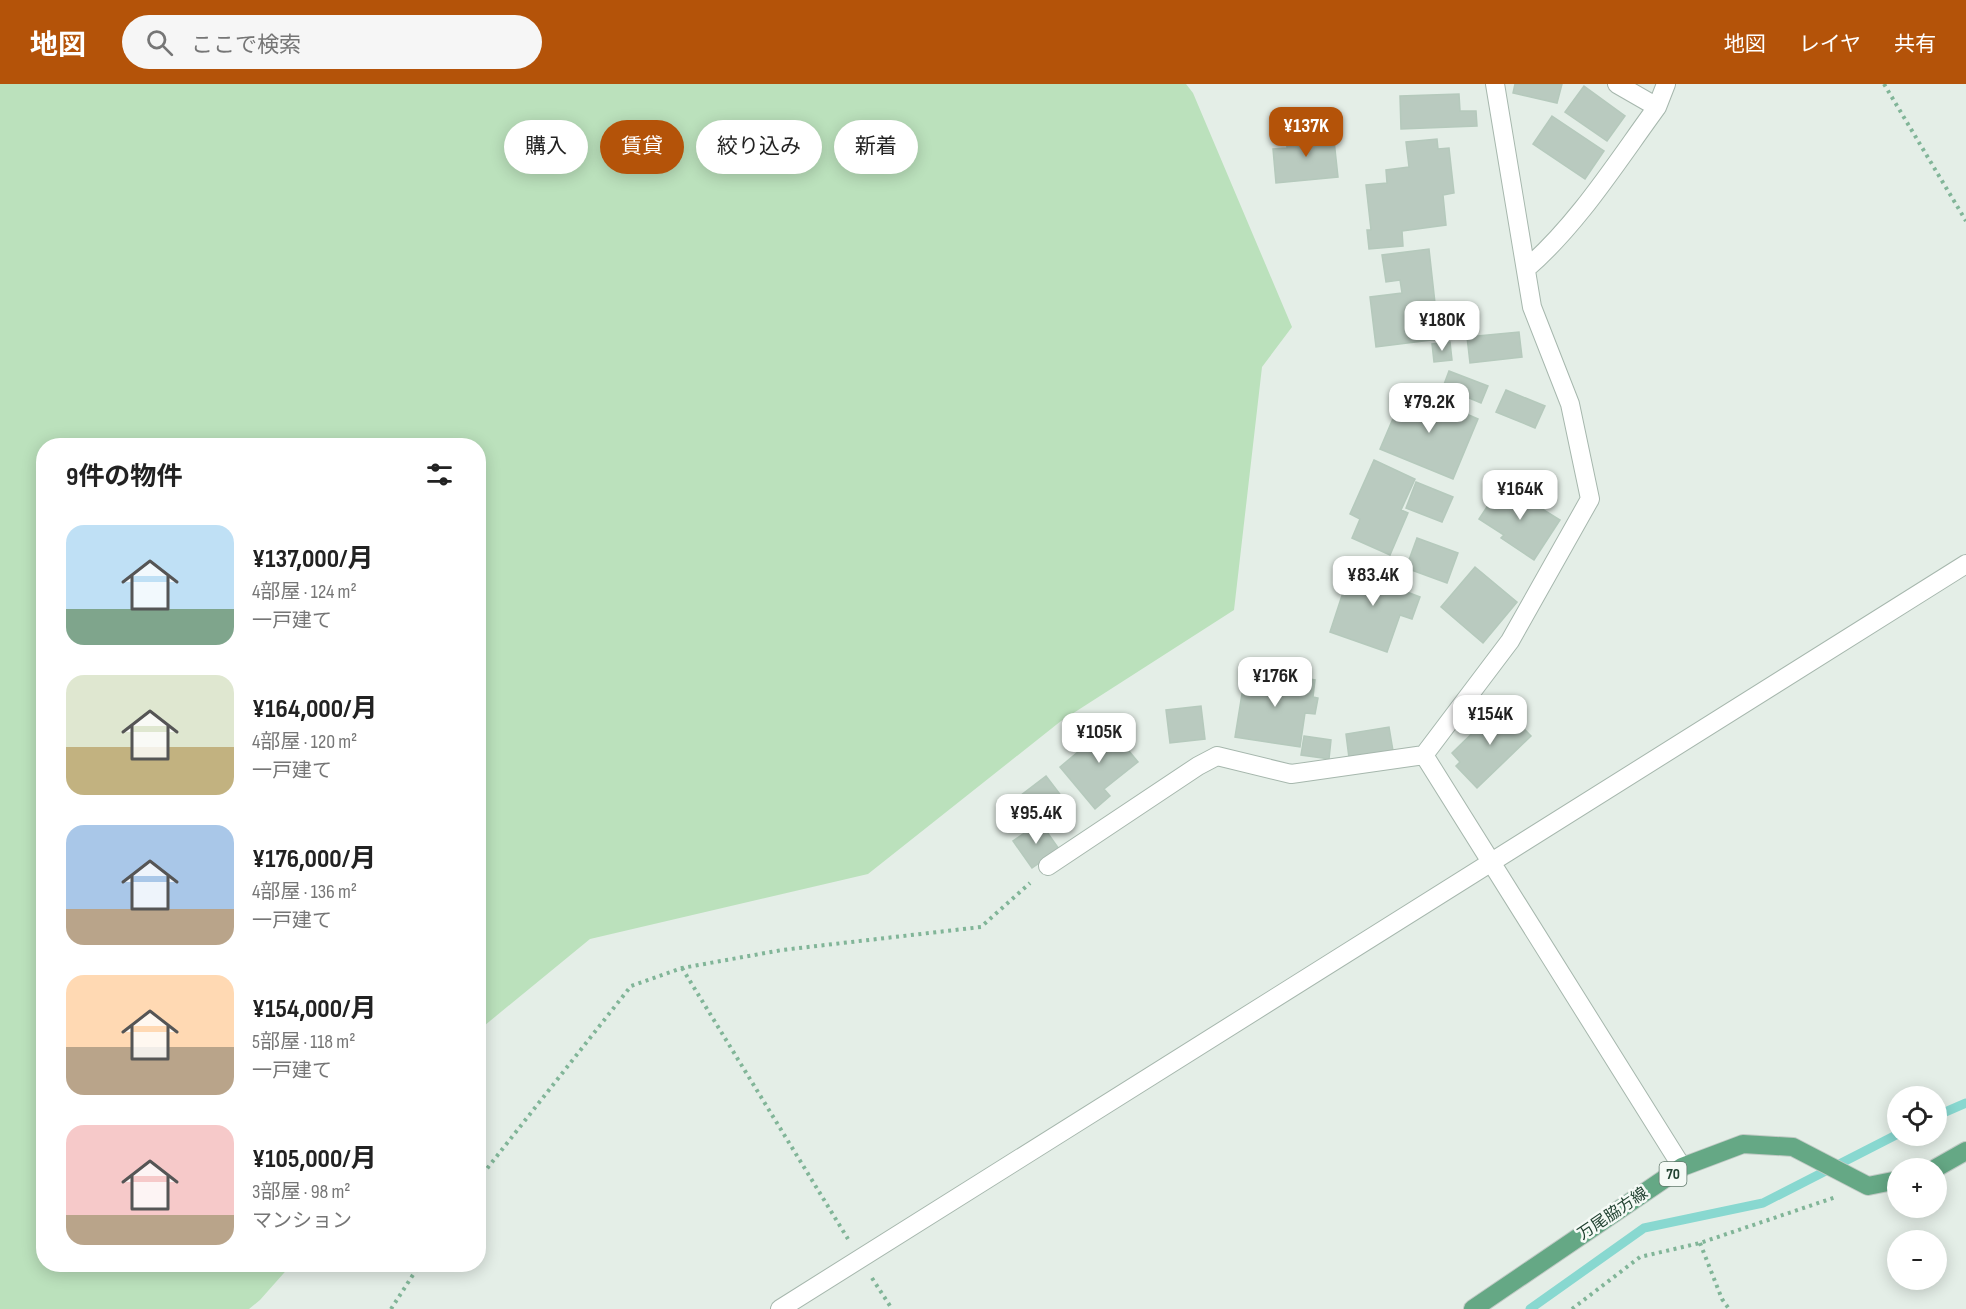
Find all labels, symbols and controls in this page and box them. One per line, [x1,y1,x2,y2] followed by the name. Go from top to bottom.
[122,15,542,69] search box
[143,26,176,59] icon: search
[30,29,86,62] text: 地図
[191,32,301,59] text: ここで検索
[1724,32,1766,57] text: 地図
[1799,32,1861,57] text: レイヤ
[1894,32,1936,57] text: 共有
[1264,107,1348,158] pin: ¥137K
[1283,114,1329,138] text: ¥137K
[504,120,588,174] chip: 購入
[600,120,684,174] chip: 賃貸
[696,120,822,174] chip: 絞り込み
[834,120,918,174] chip: 新着
[1400,301,1484,352] pin: ¥180K
[1419,308,1465,332] text: ¥180K
[1380,383,1478,434] pin: ¥79.2K
[1403,390,1455,414] text: ¥79.2K
[423,458,456,491] icon: filters
[66,462,182,493] text: 9件の物件
[1478,470,1562,521] pin: ¥164K
[1497,477,1543,501] text: ¥164K
[252,544,374,575] text: ¥137,000/月
[114,549,186,621] icon: home
[1324,556,1422,607] pin: ¥83.4K
[1347,563,1399,587] text: ¥83.4K
[252,580,357,604] text: 4部屋 · 124 m²
[252,609,332,633] text: 一戸建て
[1233,657,1317,708] pin: ¥176K
[1252,664,1298,688] text: ¥176K
[252,694,378,725] text: ¥164,000/月
[1448,695,1532,746] pin: ¥154K
[114,699,186,771] icon: home
[1467,702,1513,726] text: ¥154K
[1057,713,1141,764] pin: ¥105K
[1076,720,1122,744] text: ¥105K
[252,730,357,754] text: 4部屋 · 120 m²
[252,759,332,783] text: 一戸建て
[987,794,1085,845] pin: ¥95.4K
[1010,801,1062,825] text: ¥95.4K
[252,844,376,875] text: ¥176,000/月
[114,849,186,921] icon: home
[252,880,357,904] text: 4部屋 · 136 m²
[252,909,332,933] text: 一戸建て
[252,994,377,1025] text: ¥154,000/月
[114,999,186,1071] icon: home
[252,1030,355,1054] text: 5部屋 · 118 m²
[252,1059,332,1083] text: 一戸建て
[1887,1086,1947,1290] map controls
[1887,1086,1947,1146] button: locate
[252,1144,377,1175] text: ¥105,000/月
[114,1149,186,1221] icon: home
[1887,1158,1947,1218] button: +
[1660,1162,1686,1186] road number: 70
[252,1180,351,1204] text: 3部屋 · 98 m²
[1575,1184,1651,1244] street label: 万尾脇方線
[252,1209,352,1233] text: マンション
[1887,1230,1947,1290] button: −

